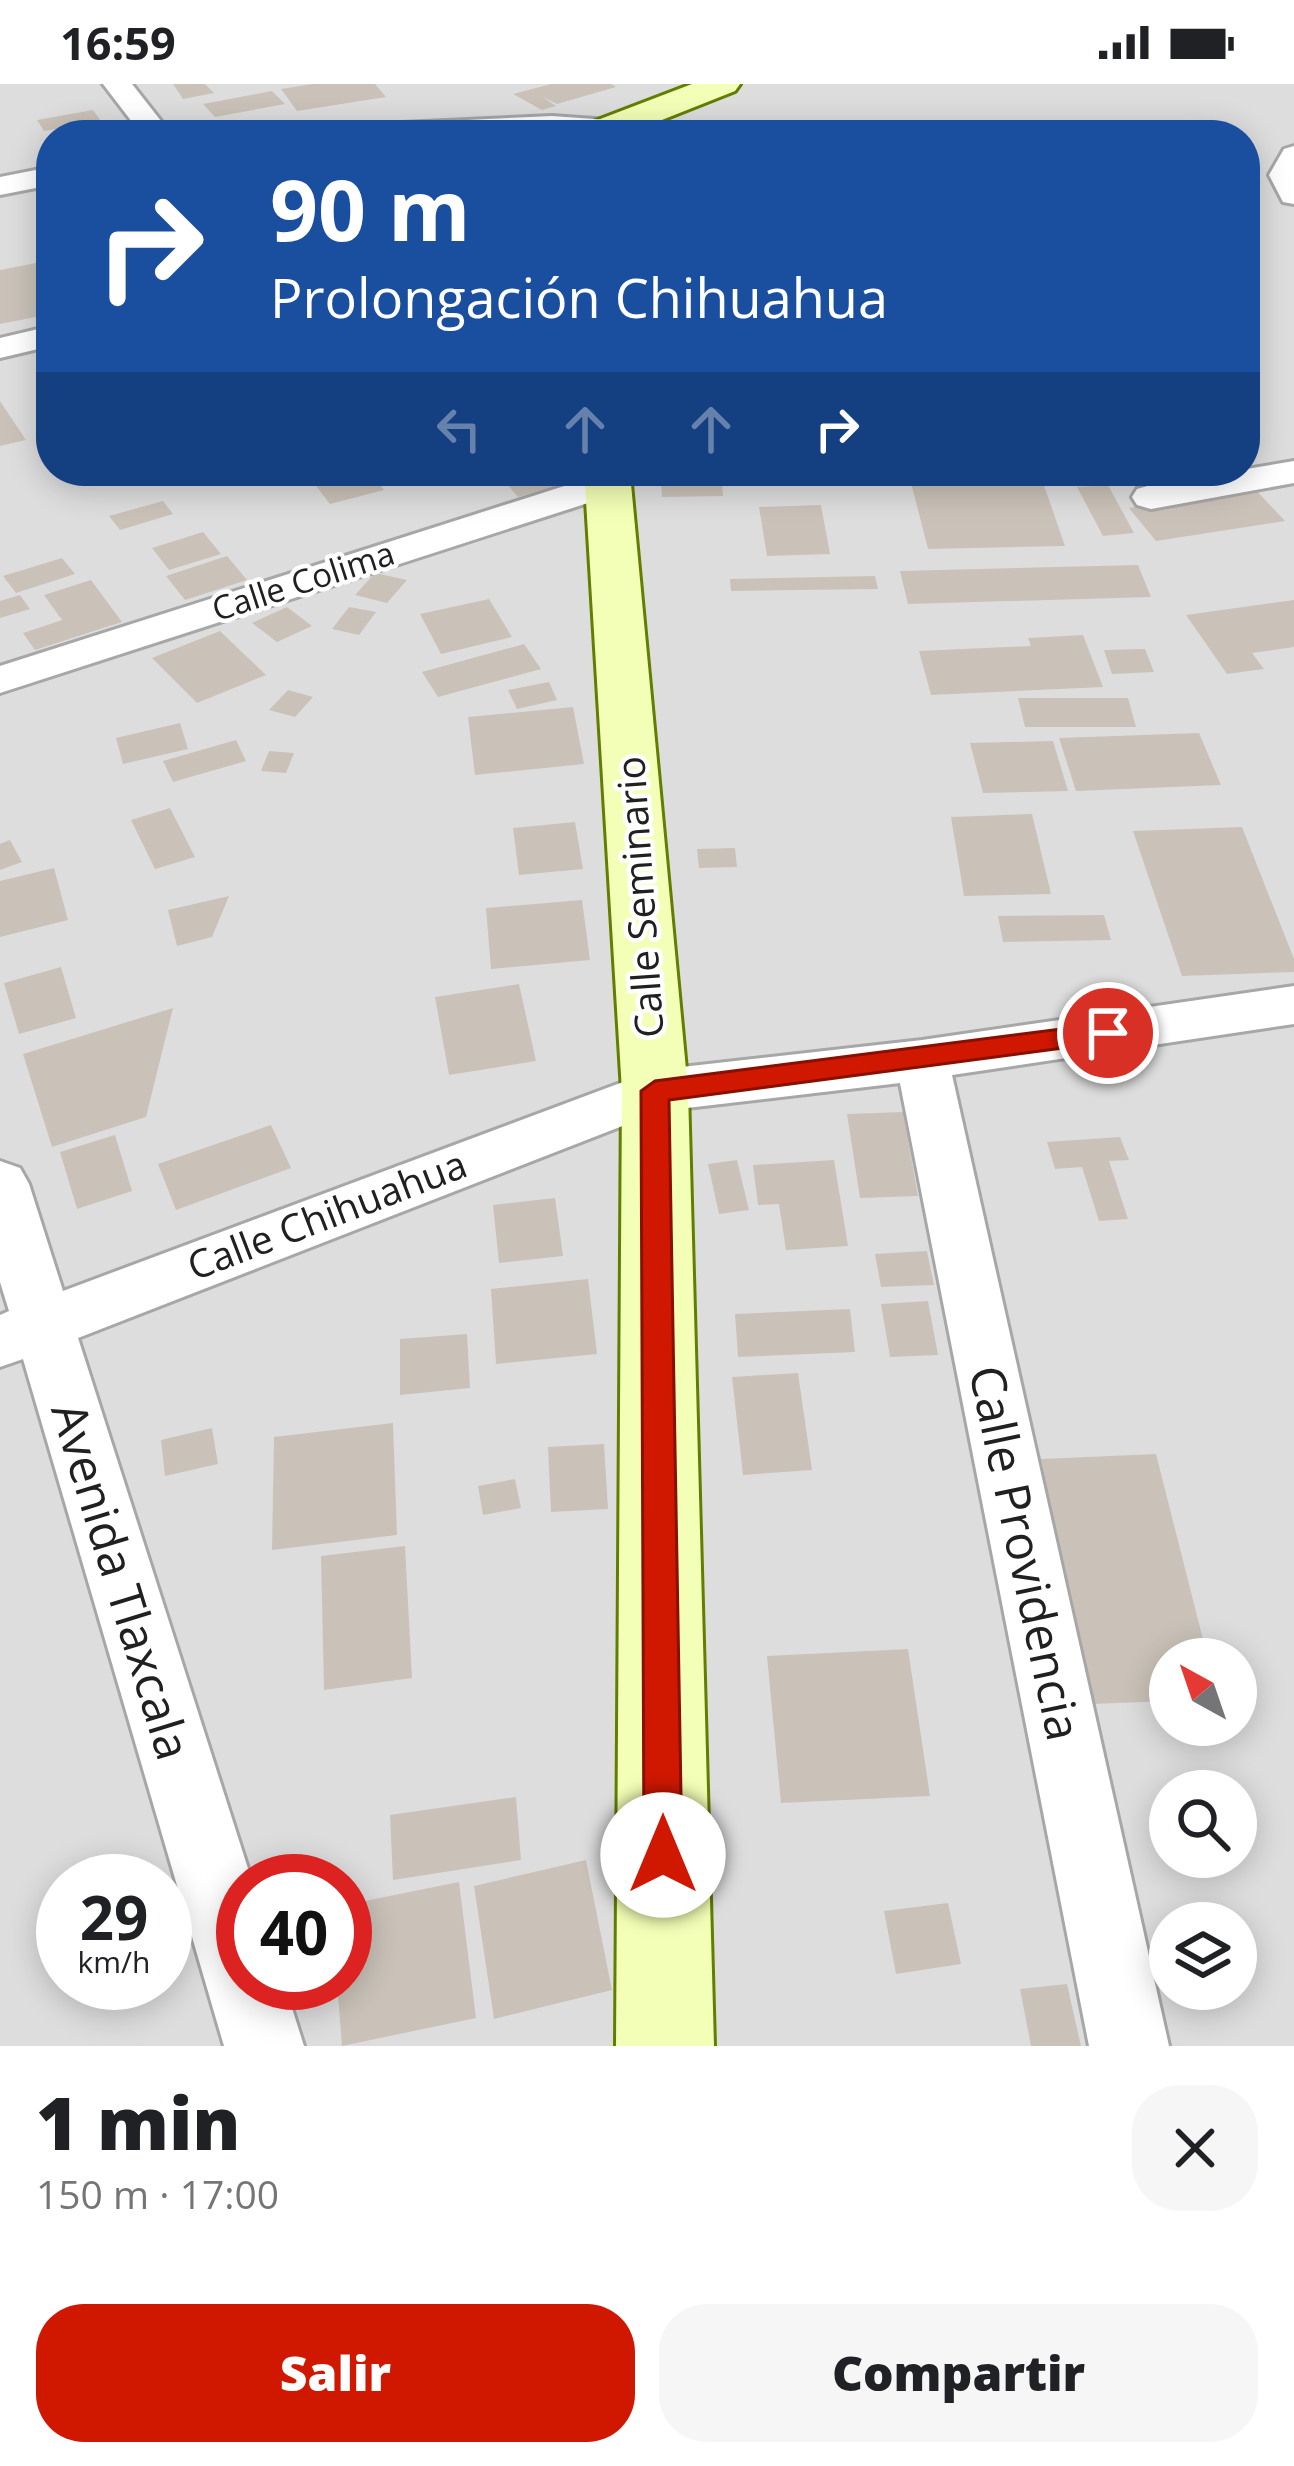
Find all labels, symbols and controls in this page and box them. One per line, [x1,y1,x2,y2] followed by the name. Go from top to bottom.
[60,12,176,73] text: 16:59
[270,151,470,266] text: 90 m
[72,168,228,324] icon: right
[270,260,888,334] text: Prolongación Chihuahua
[426,396,492,462] icon: left
[552,396,618,462] icon: ahead
[678,396,744,462] icon: ahead
[804,396,870,462] icon: right
[206,530,400,631] street label: Calle Colima
[602,755,675,1040] street label: Calle Seminario
[1057,982,1159,1084] pin
[1075,1000,1141,1066] icon: arrive
[179,1136,474,1291] street label: Calle Chihuahua
[955,1359,1098,1746] street label: Calle Providencia
[37,1394,208,1767] street label: Avenida Tlaxcala
[1149,1638,1257,1746] north arrow
[1149,1638,1257,2010] map controls
[1149,1770,1257,1878] button: search
[600,1792,726,1918] position arrow
[216,1854,372,2010] speed limit sign: 40
[80,1876,148,1958] text: 29
[1149,1902,1257,2010] button: layers
[78,1941,150,1982] text: km/h
[36,2073,241,2171] text: 1 min
[1132,2085,1258,2211] button: close
[36,2167,279,2220] text: 150 m · 17:00
[36,2304,635,2442] button: Salir
[659,2304,1258,2442] button: Compartir

